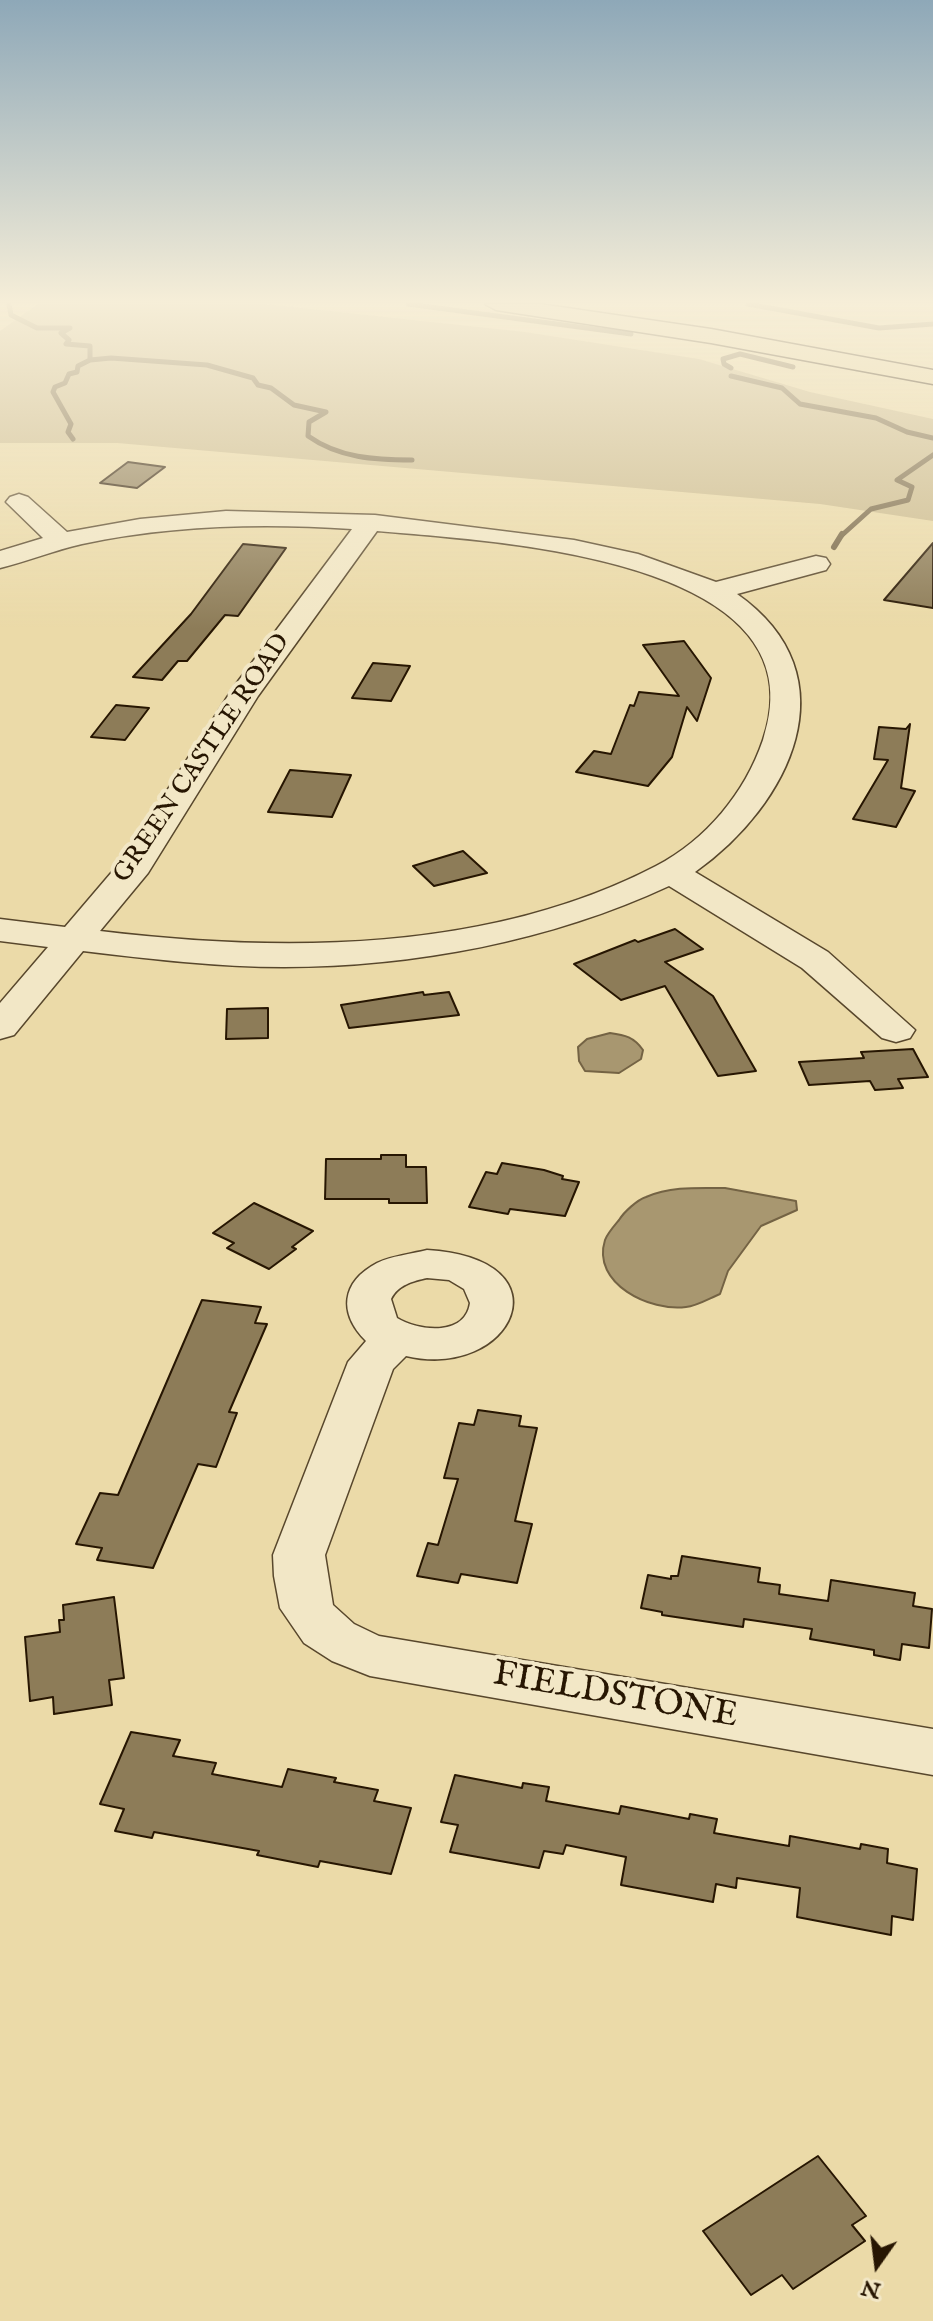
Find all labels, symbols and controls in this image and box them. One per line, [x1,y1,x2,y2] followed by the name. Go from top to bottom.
[108,629,298,889] street label: GREEN CASTLE ROAD
[489,1654,741,1740] street label: FIELDSTONE
[837,2225,917,2305] north arrow
[859,2272,884,2304] text: N

